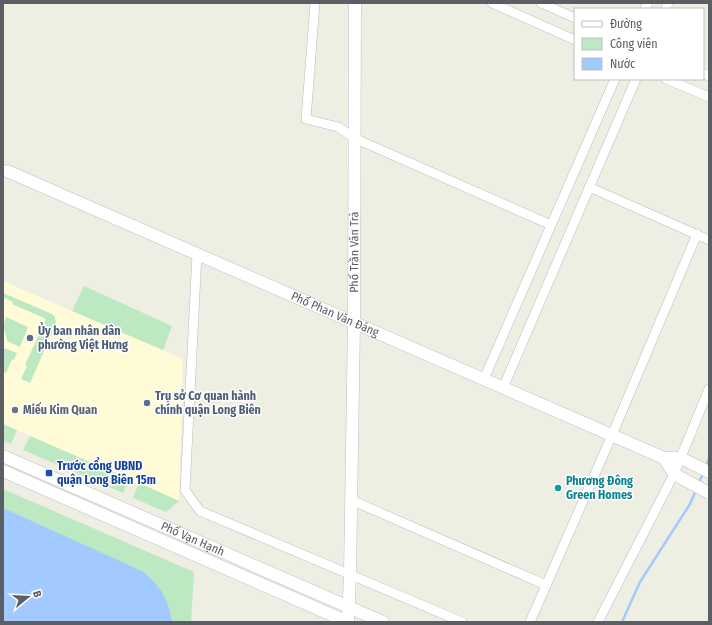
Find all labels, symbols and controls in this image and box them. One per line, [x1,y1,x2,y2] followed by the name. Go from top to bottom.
[574,8,704,80] legend
[610,17,642,31] text: Đường
[610,37,658,51] text: Công viên
[610,57,635,71] text: Nước
[346,211,361,293] street label: Phố Trần Văn Trà
[289,289,381,340] street label: Phố Phan Văn Đáng
[38,322,128,352] place label: Ủy ban nhân dân phường Việt Hưng
[25,333,35,343] marker: Ủy ban nhân dân phường Việt Hưng
[155,389,261,417] place label: Trụ sở Cơ quan hành chính quận Long Biên
[142,398,152,408] marker: Trụ sở Cơ quan hành chính quận Long Biên
[23,401,97,417] place label: Miếu Kim Quan
[10,405,20,415] marker: Miếu Kim Quan
[57,457,156,487] place label: Trước cổng UBND quận Long Biên 15m
[44,468,54,478] marker: Trước cổng UBND quận Long Biên 15m
[566,474,633,502] place label: Phương Đông Green Homes
[553,483,563,493] marker: Phương Đông Green Homes
[159,519,227,559] street label: Phố Vạn Hạnh
[8,577,48,617] north arrow
[30,589,44,599] text: B

